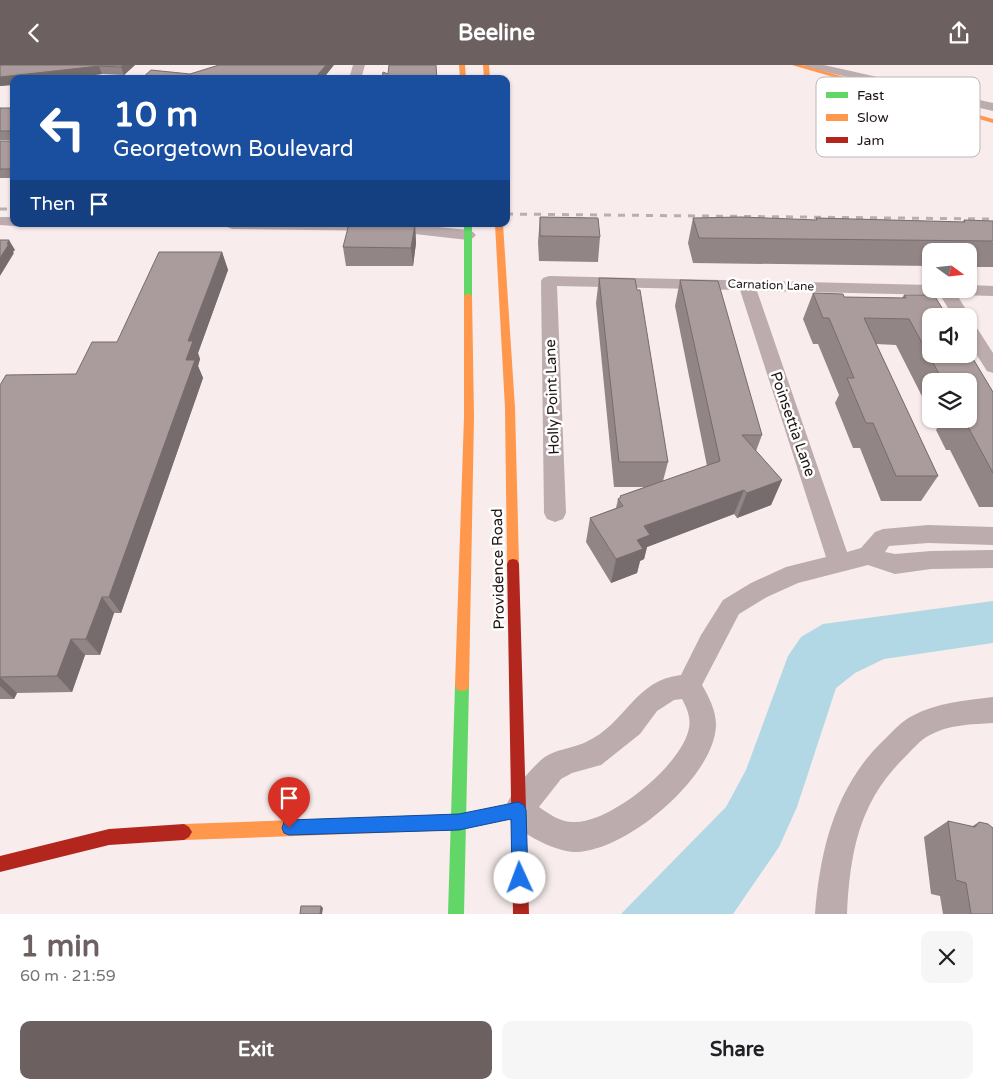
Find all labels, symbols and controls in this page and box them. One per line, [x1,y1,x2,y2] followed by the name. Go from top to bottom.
[20,19,48,47] icon: back
[945,19,973,47] icon: share
[458,20,535,46] text: Beeline
[816,77,980,157] legend
[857,87,885,104] text: Fast
[113,94,198,136] text: 10 m
[30,95,95,160] icon: left
[857,109,889,126] text: Slow
[857,132,884,149] text: Jam
[113,136,354,162] text: Georgetown Boulevard
[85,190,113,218] icon: arrive
[30,193,75,215] text: Then
[922,243,978,297] north arrow
[922,243,977,428] map controls
[727,276,815,294] street label: Carnation Lane
[922,308,977,363] button: sound
[541,339,563,455] street label: Holly Point Lane
[767,369,819,479] street label: Poinsettia Lane
[922,373,977,428] button: layers
[488,508,508,630] street label: Providence Road
[268,777,310,828] pin
[275,784,303,812] icon: arrive
[493,851,545,903] position arrow
[20,928,100,965] text: 1 min
[921,931,973,983] button: close
[20,966,116,986] text: 60 m · 21:59
[20,1021,492,1079] button: Exit
[502,1021,973,1079] button: Share

